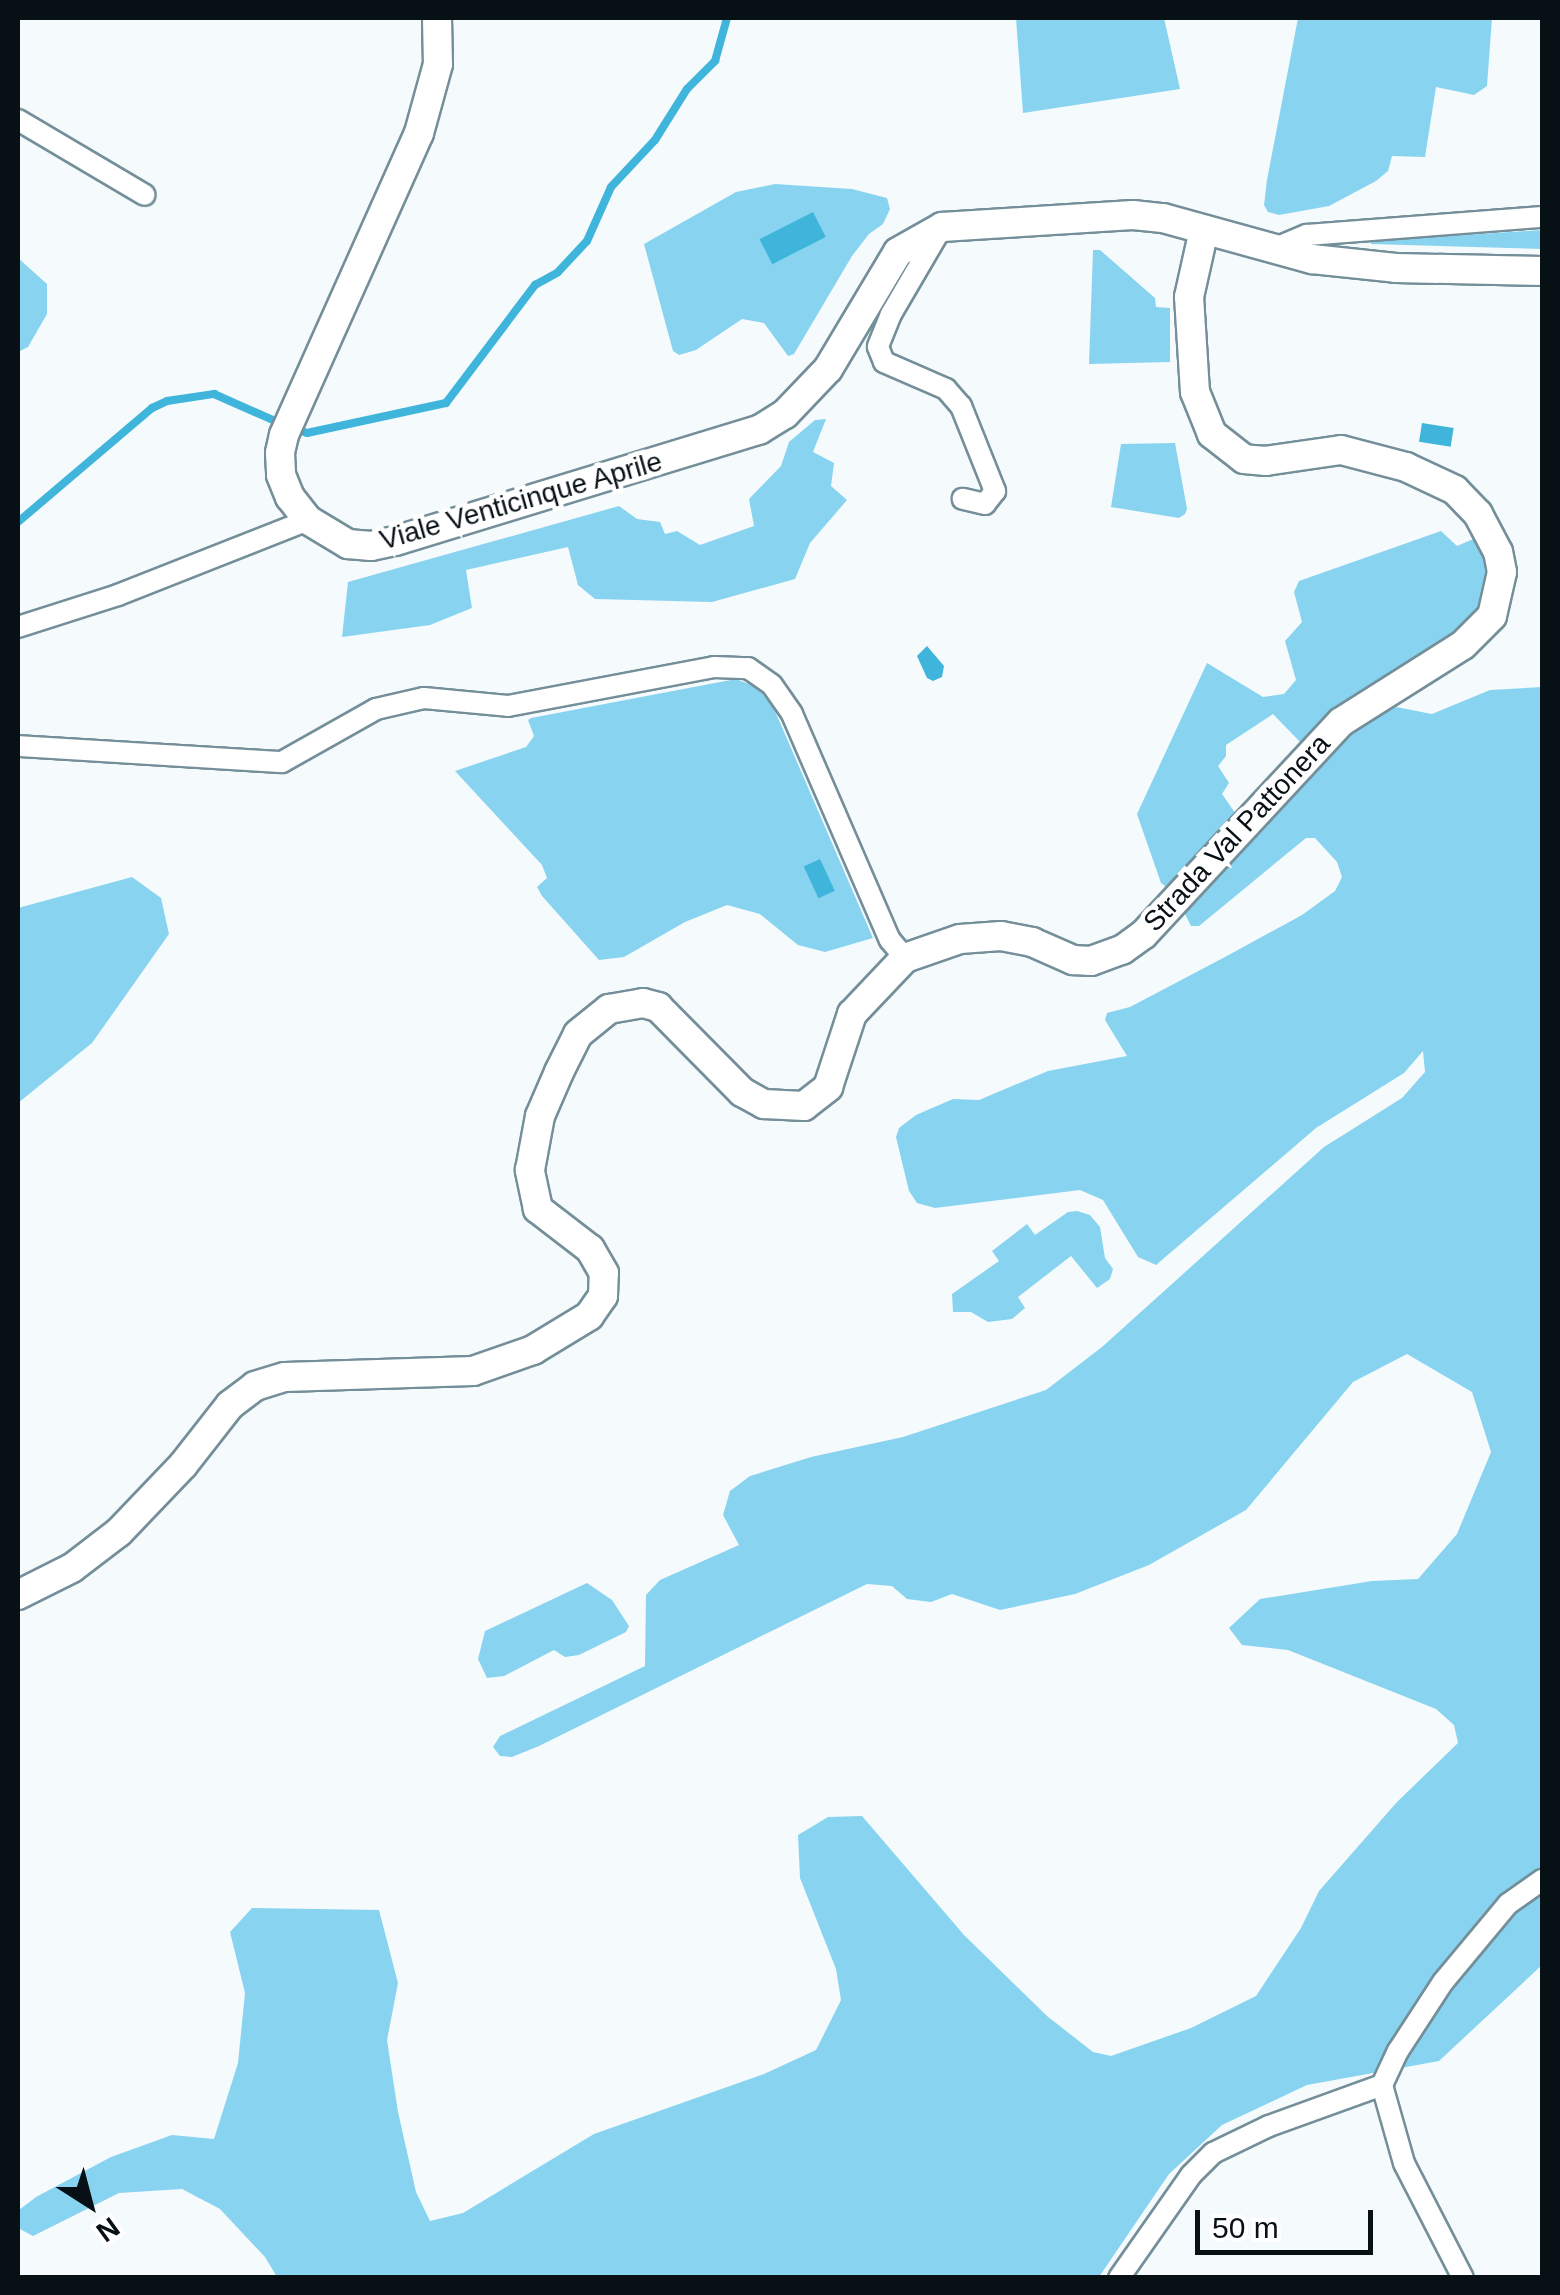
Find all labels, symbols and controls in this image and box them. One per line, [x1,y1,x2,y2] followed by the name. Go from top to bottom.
[375,444,667,558] street label: Viale Venticinque Aprile
[1137,727,1337,939] street label: Strada Val Pattonera
[40,2155,140,2255] north arrow
[1200,2190,1378,2252] scale bar
[91,2211,125,2248] text: N
[1212,2211,1279,2244] text: 50 m

